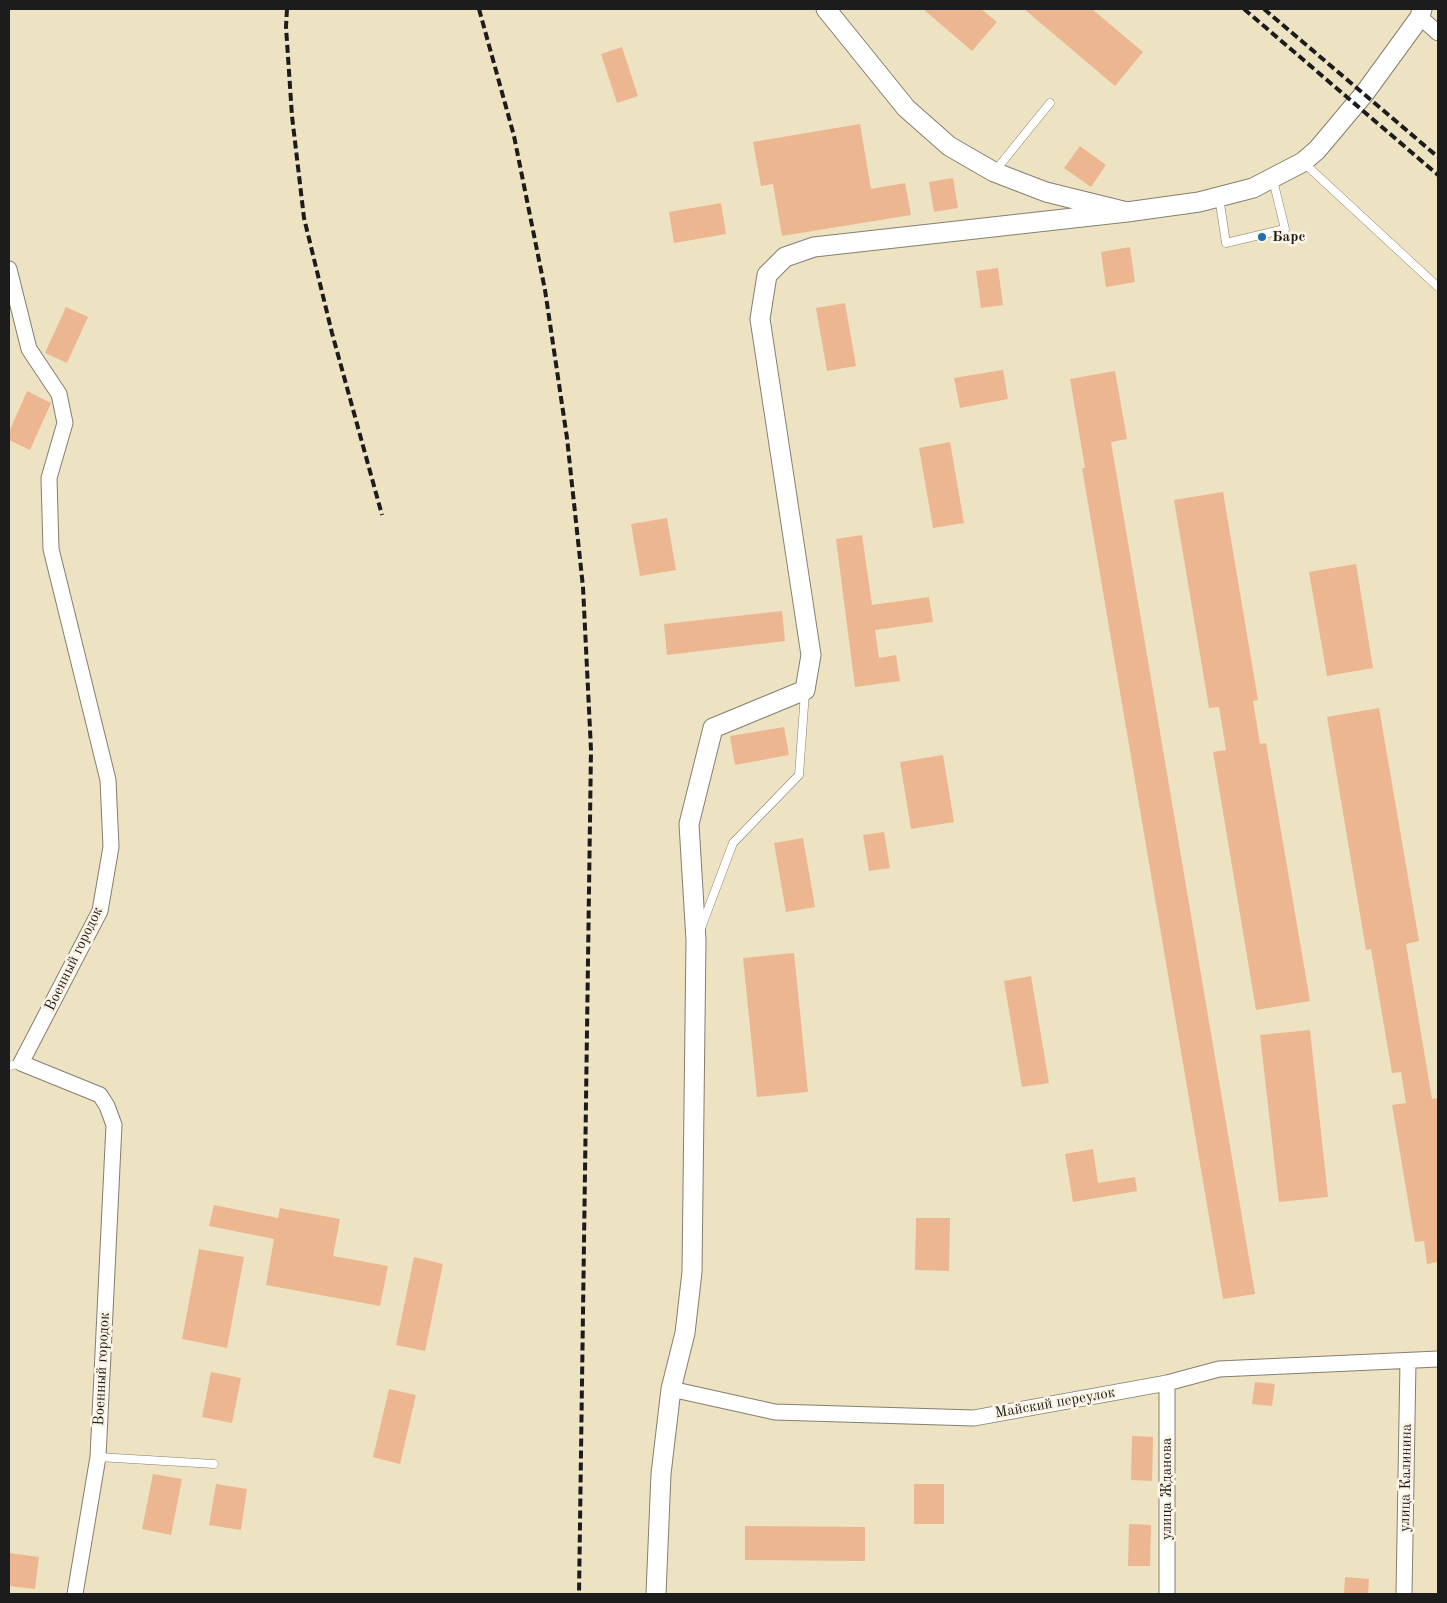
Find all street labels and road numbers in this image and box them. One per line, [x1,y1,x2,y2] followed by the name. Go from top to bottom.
[41,904,107,1014] street label: Военный городок
[90,1312,114,1426] street label: Военный городок
[993,1384,1117,1422] street label: Майский переулок
[1396,1424,1416,1532] street label: улица Калинина
[1158,1438,1176,1540] street label: улица Жданова

